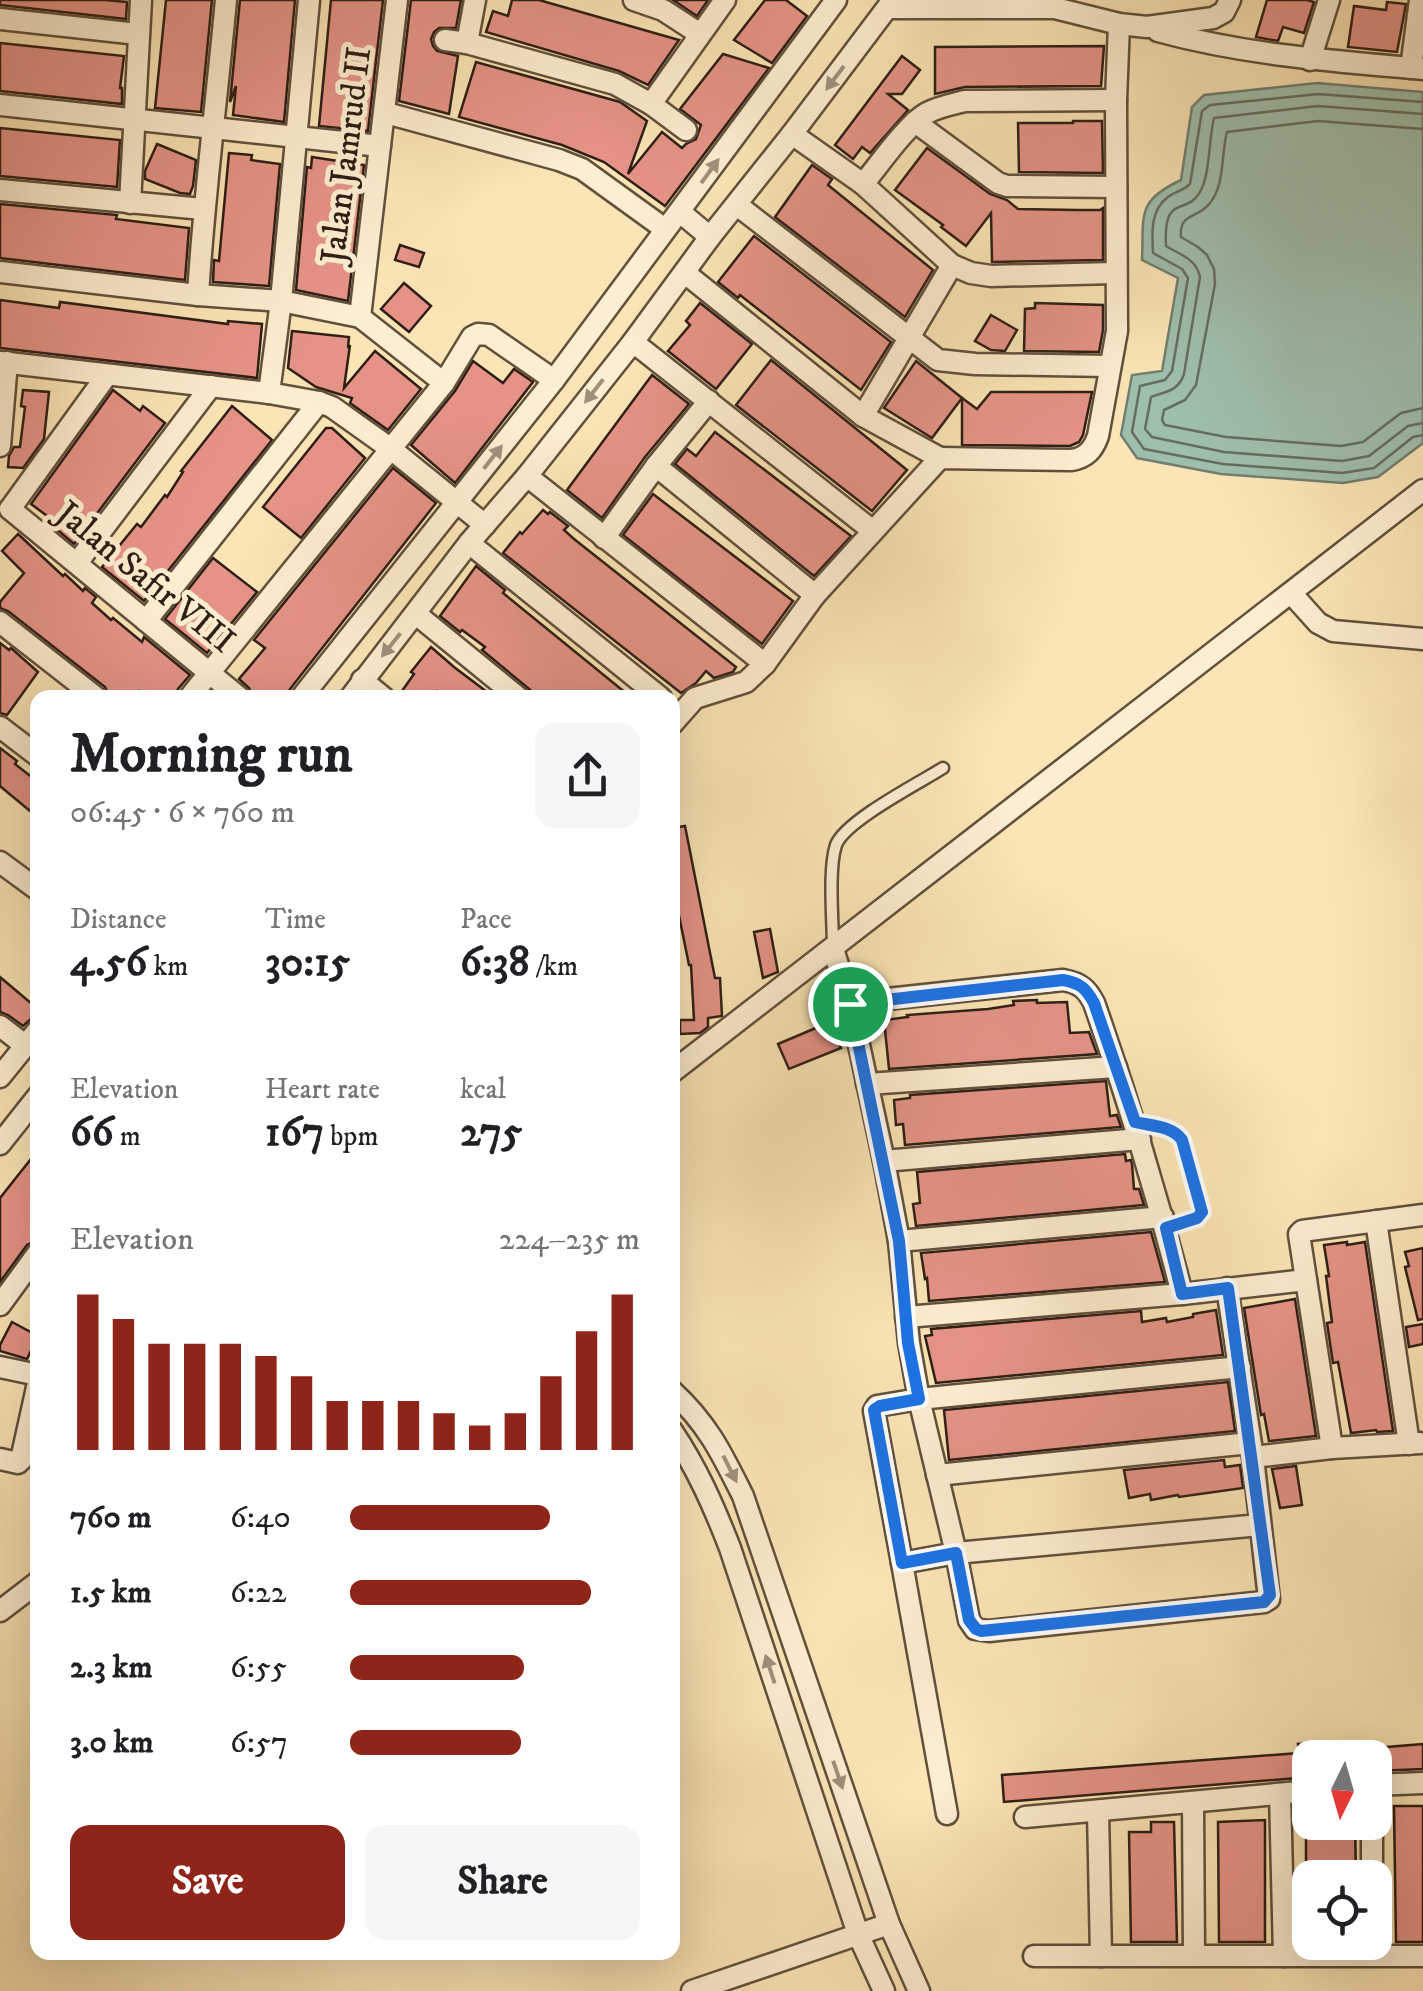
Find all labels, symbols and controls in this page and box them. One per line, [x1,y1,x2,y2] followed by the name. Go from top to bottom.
[312,44,382,269] street label: Jalan Jamrud II
[825,65,845,91] one-way arrow
[700,157,719,184] one-way arrow
[584,378,605,404] one-way arrow
[482,445,503,471] one-way arrow
[44,490,244,664] street label: Jalan Safir VIII
[381,632,402,657] one-way arrow
[70,721,352,790] text: Morning run
[535,723,640,828] button: share
[70,793,295,833] text: 06:45 · 6 × 760 m
[70,902,166,937] text: Distance
[265,902,326,937] text: Time
[460,902,512,937] text: Pace
[70,937,147,989] text: 4.56
[265,937,350,989] text: 30:15
[460,937,530,989] text: 6:38
[147,949,188,984] text: km
[530,949,578,984] text: /km
[808,962,893,1047] pin
[823,977,878,1032] icon: arrive
[70,1072,178,1107] text: Elevation
[265,1072,380,1107] text: Heart rate
[460,1072,506,1107] text: kcal
[70,1107,114,1159] text: 66
[265,1107,324,1159] text: 167
[460,1107,522,1159] text: 275
[114,1119,141,1154] text: m
[324,1119,378,1154] text: bpm
[70,1220,194,1260] text: Elevation
[499,1220,640,1260] text: 224–235 m
[721,1455,738,1484] one-way arrow
[70,1498,152,1538] text: 760 m
[230,1498,291,1538] text: 6:40
[70,1573,152,1613] text: 1.5 km
[230,1573,286,1613] text: 6:22
[70,1648,152,1688] text: 2.3 km
[230,1648,287,1688] text: 6:55
[761,1653,776,1683] one-way arrow
[70,1723,154,1763] text: 3.0 km
[230,1723,288,1763] text: 6:57
[1292,1740,1392,1840] north arrow
[1292,1740,1392,1960] map controls
[831,1761,846,1791] one-way arrow
[70,1825,345,1940] button: Save
[365,1825,640,1940] button: Share
[1292,1860,1392,1960] button: locate

